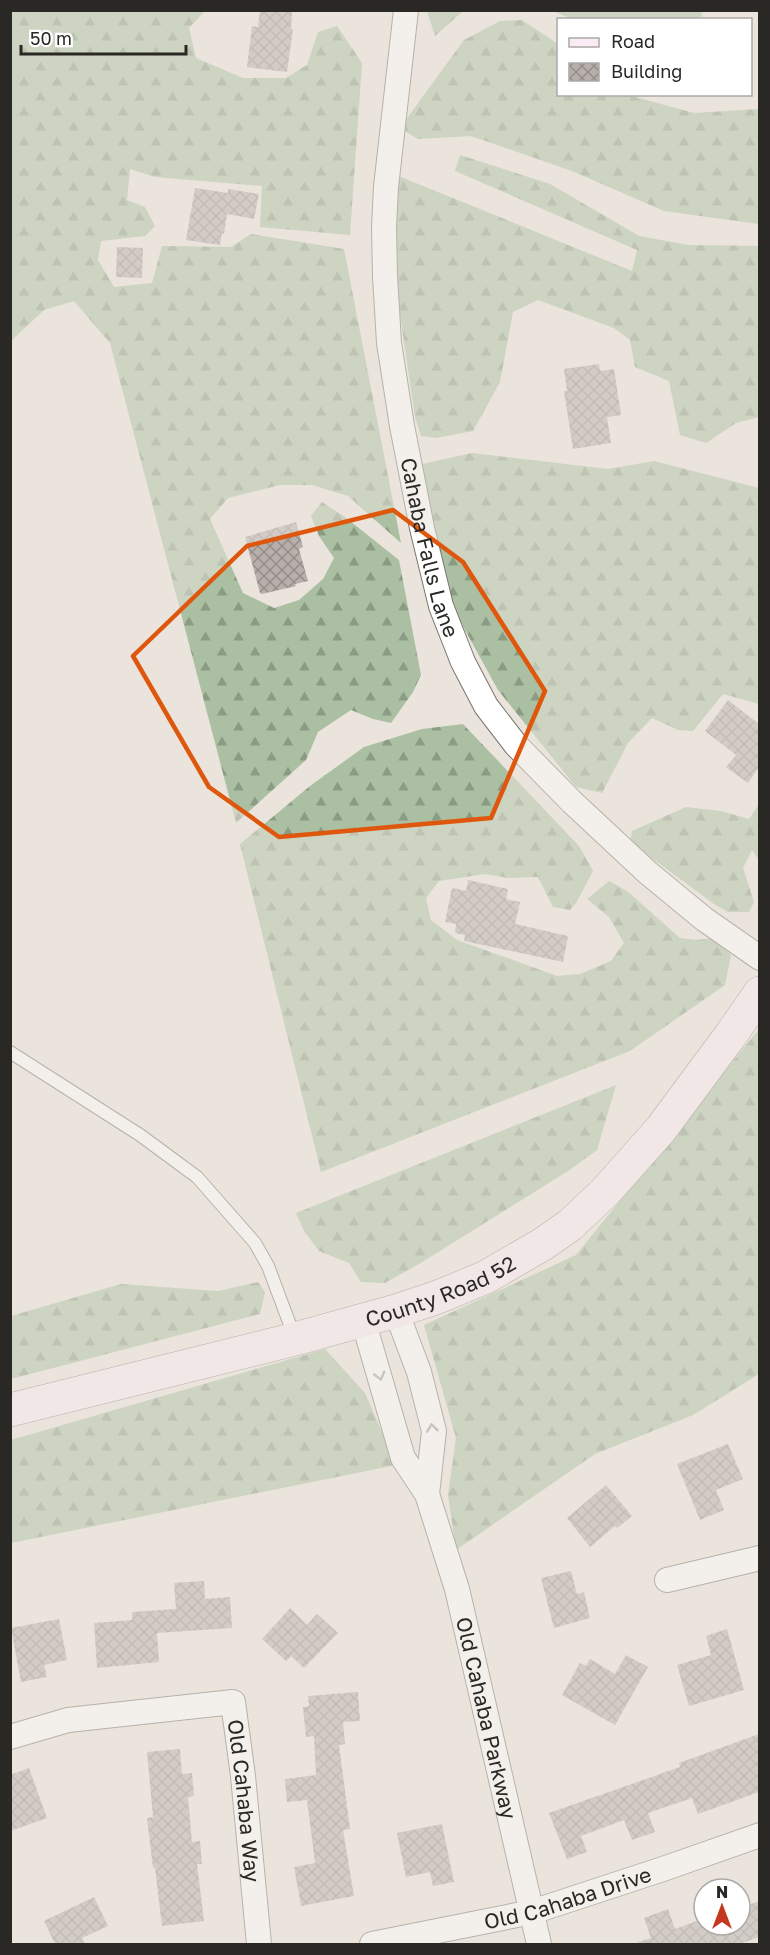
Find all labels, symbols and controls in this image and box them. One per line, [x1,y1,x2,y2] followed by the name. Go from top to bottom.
[21,18,186,56] scale bar
[557,18,752,96] legend
[30,27,72,49] text: 50 m
[611,30,655,52] text: Road
[611,60,682,82] text: Building
[396,456,465,641] street label: Cahaba Falls Lane
[362,1250,520,1332] street label: County Road 52
[373,1371,386,1381] one-way arrow
[426,1423,439,1433] one-way arrow
[451,1614,523,1822] street label: Old Cahaba Parkway
[222,1718,266,1884] street label: Old Cahaba Way
[482,1861,654,1934] street label: Old Cahaba Drive
[692,1877,752,1937] north arrow
[716,1882,728,1902] text: N

